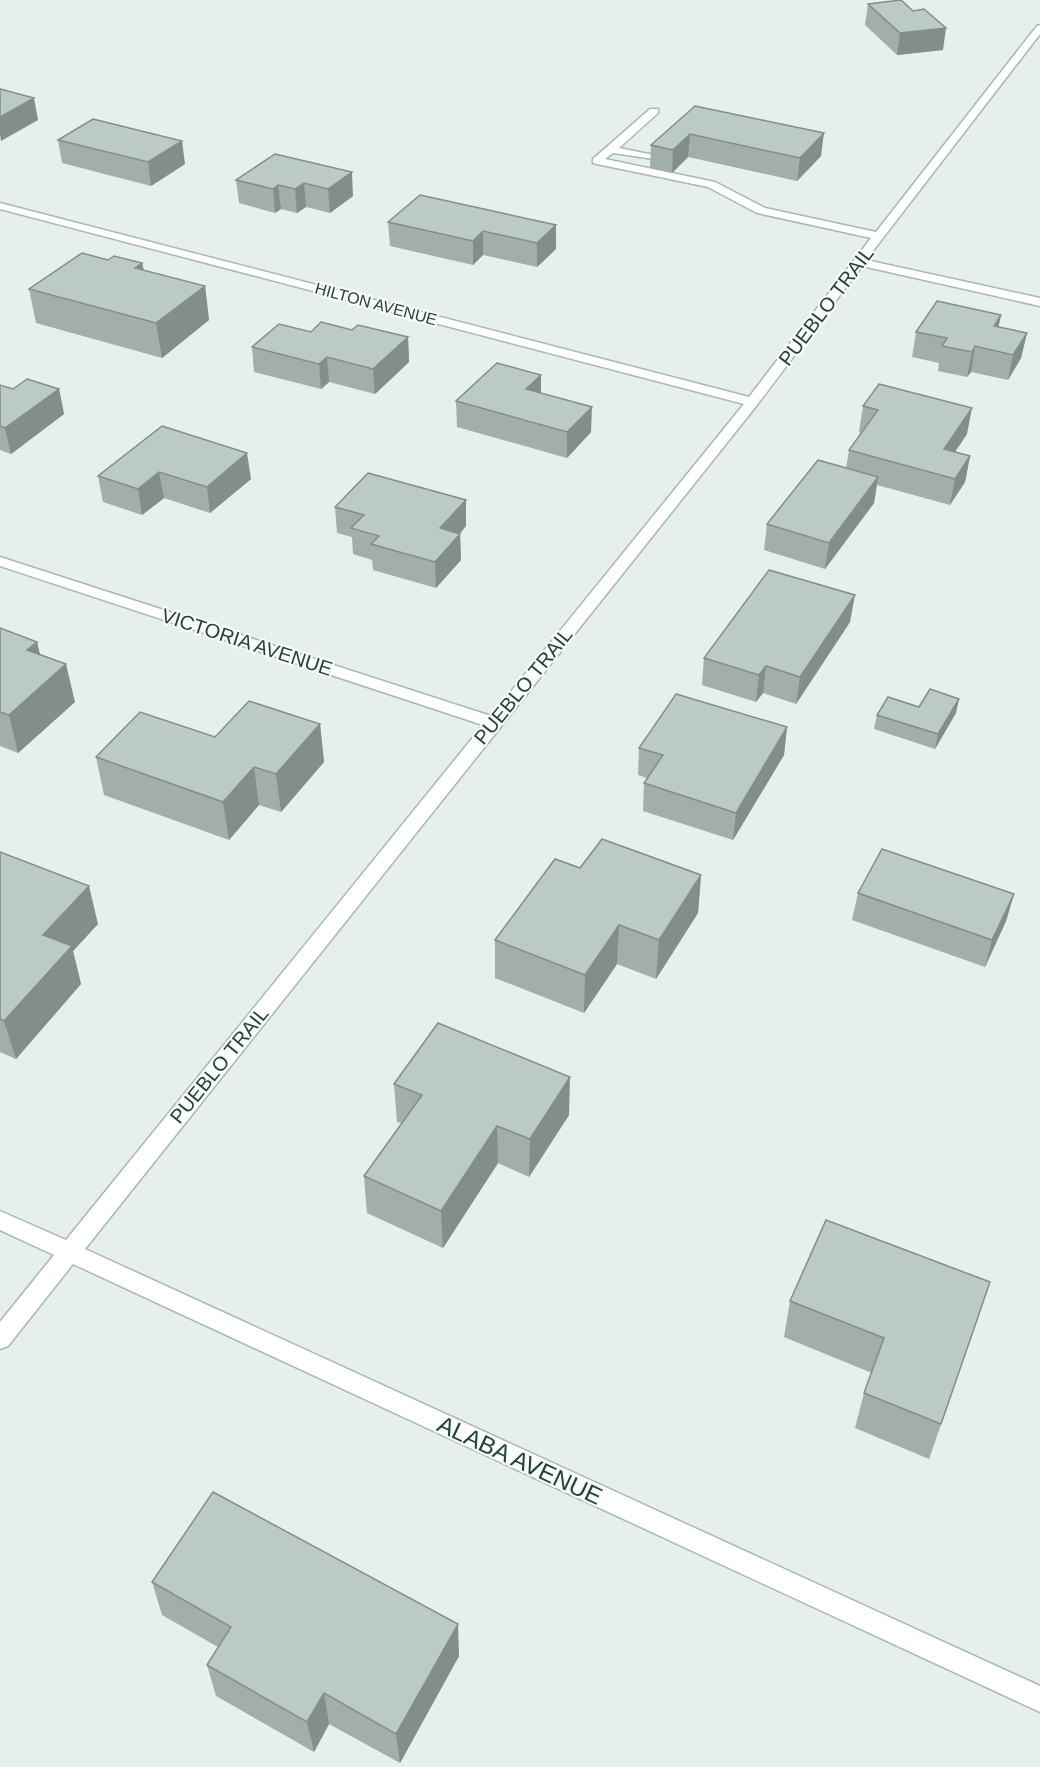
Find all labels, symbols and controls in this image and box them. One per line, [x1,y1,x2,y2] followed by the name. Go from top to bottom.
[774,242,878,370] street label: PUEBLO TRAIL
[313,280,439,328] street label: HILTON AVENUE
[159,604,335,680] street label: VICTORIA AVENUE
[469,623,577,749] street label: PUEBLO TRAIL
[165,1002,273,1128] street label: PUEBLO TRAIL
[433,1410,607,1510] street label: ALABA AVENUE

